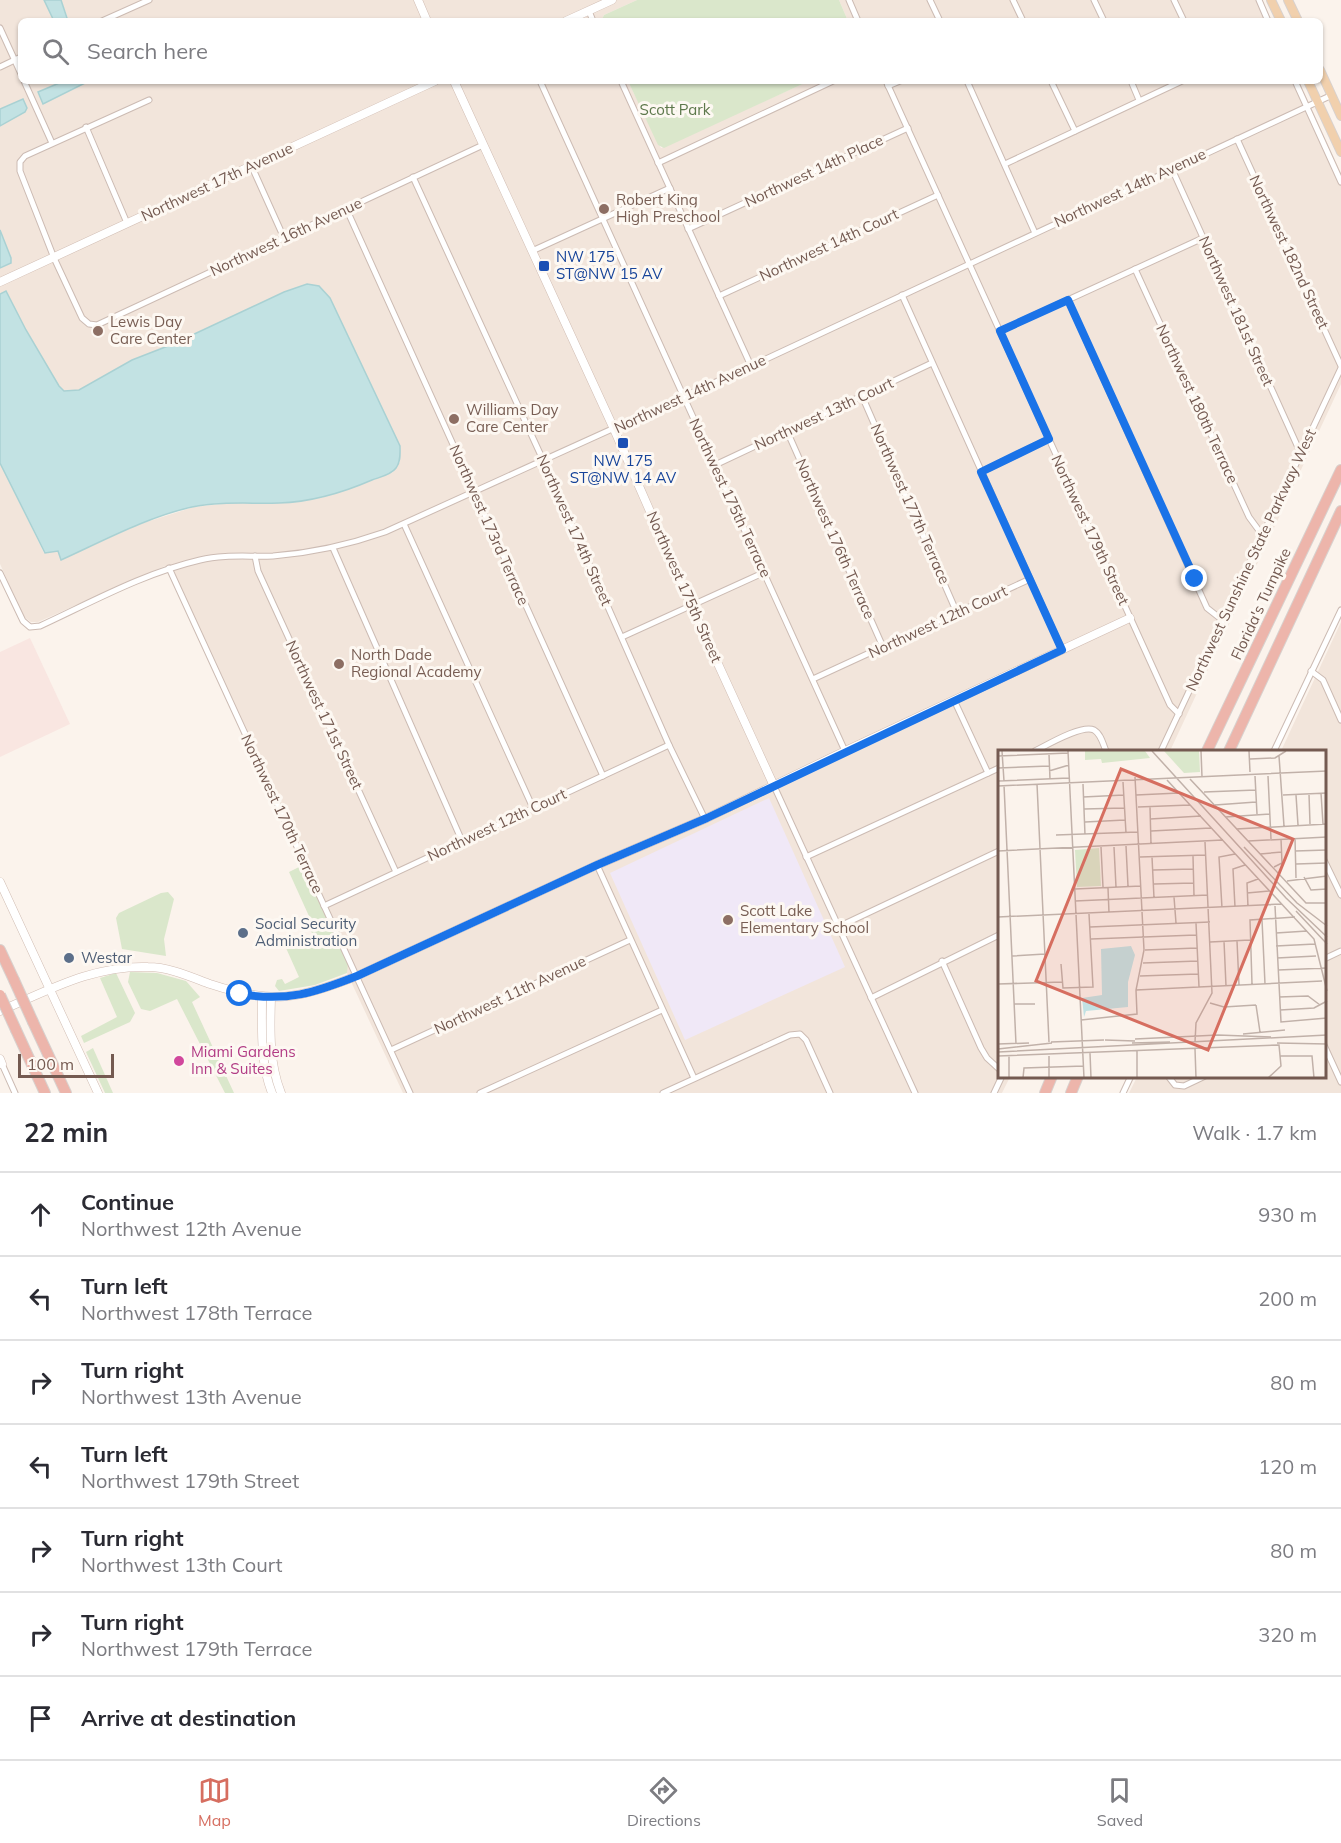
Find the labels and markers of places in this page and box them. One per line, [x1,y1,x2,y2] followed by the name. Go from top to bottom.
[616,190,720,226] place label: Robert King High Preschool
[597,202,611,216] marker: Robert King High Preschool
[556,247,663,283] place label: NW 175 ST@NW 15 AV
[537,259,551,273] marker: NW 175 ST@NW 15 AV
[110,312,192,348] place label: Lewis Day Care Center
[91,324,105,338] marker: Lewis Day Care Center
[466,400,559,436] place label: Williams Day Care Center
[447,412,461,426] marker: Williams Day Care Center
[616,436,630,450] marker: NW 175 ST@NW 14 AV
[570,451,677,487] place label: NW 175 ST@NW 14 AV
[351,645,481,681] place label: North Dade Regional Academy
[332,657,346,671] marker: North Dade Regional Academy
[740,901,869,937] place label: Scott Lake Elementary School
[721,913,735,927] marker: Scott Lake Elementary School
[255,914,357,950] place label: Social Security Administration
[236,926,250,940] marker: Social Security Administration
[81,948,133,967] place label: Westar
[62,951,76,965] marker: Westar
[191,1042,296,1078] place label: Miami Gardens Inn & Suites
[172,1054,186,1068] marker: Miami Gardens Inn & Suites

